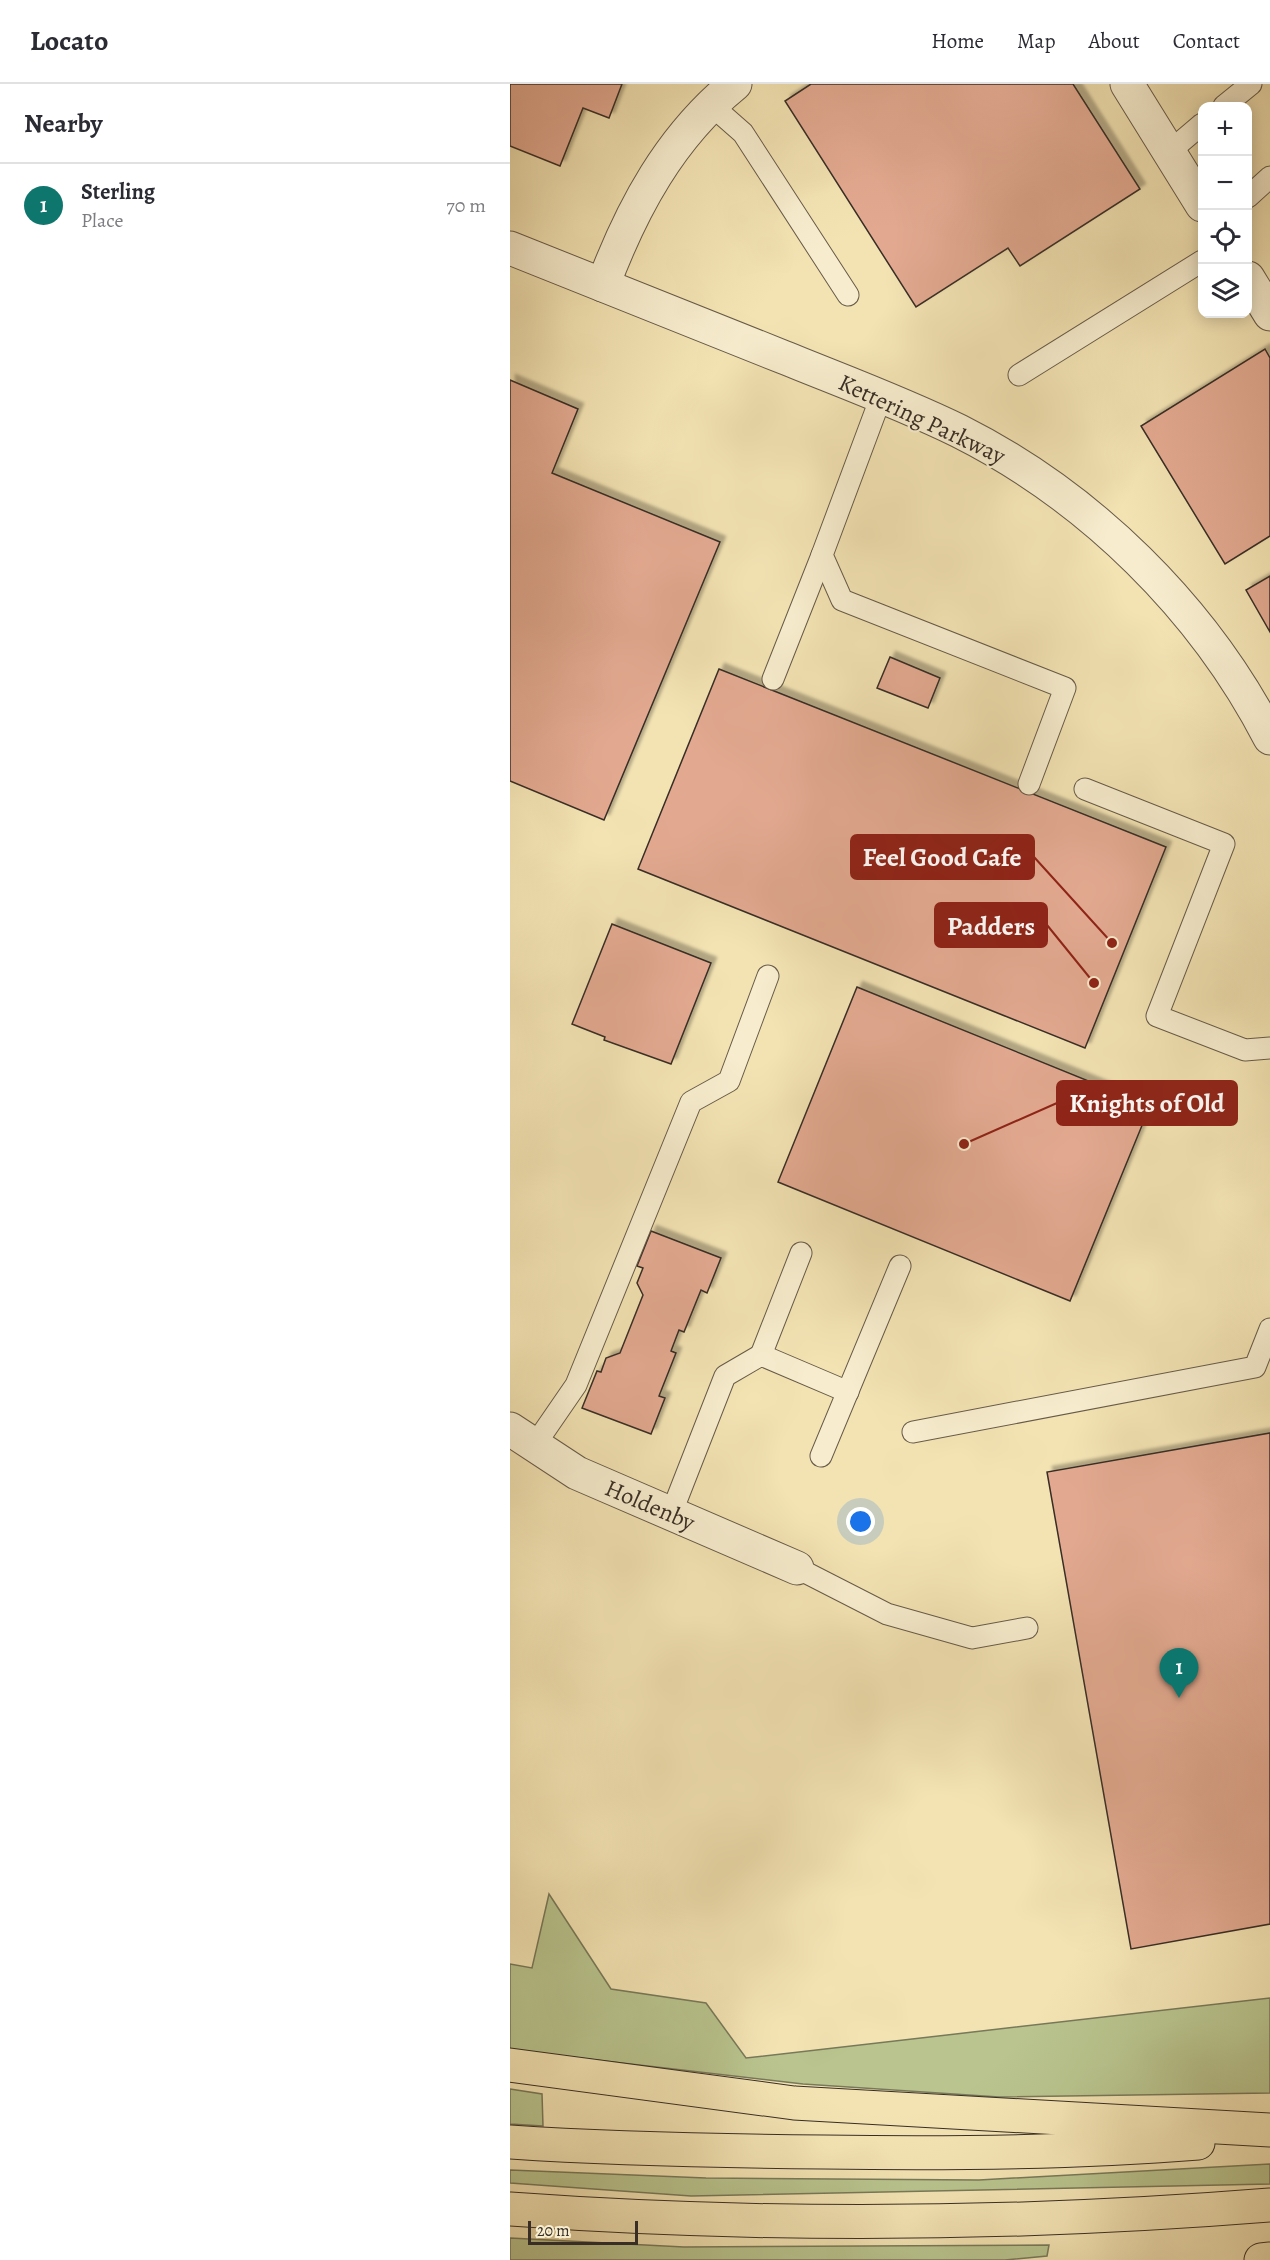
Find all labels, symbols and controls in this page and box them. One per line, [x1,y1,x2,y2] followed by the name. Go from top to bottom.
[30,22,108,60] text: Locato
[931,27,984,55] text: Home
[1017,27,1055,55] text: Map
[1088,27,1140,55] text: About
[1173,27,1240,55] text: Contact
[1198,102,1252,318] map controls
[1198,102,1252,156] button: +
[24,106,103,141] text: Nearby
[1198,156,1252,210] button: −
[81,177,155,207] text: Sterling
[40,192,47,219] text: 1
[446,192,486,219] text: 70 m
[81,207,123,234] text: Place
[1198,210,1252,264] button: locate
[1198,264,1252,318] button: layers
[833,366,1011,472] street label: Kettering Parkway
[851,835,1034,879] callout: Feel Good Cafe
[863,840,1021,875] text: Feel Good Cafe
[935,903,1047,947] callout: Padders
[947,909,1035,944] text: Padders
[1057,1081,1237,1125] callout: Knights of Old
[1069,1086,1226,1121] text: Knights of Old
[600,1472,700,1538] street label: Holdenby
[846,1507,875,1536] your location
[1160,1648,1198,1698] pin: 1
[528,2218,638,2246] scale bar
[537,2220,570,2242] text: 20 m

